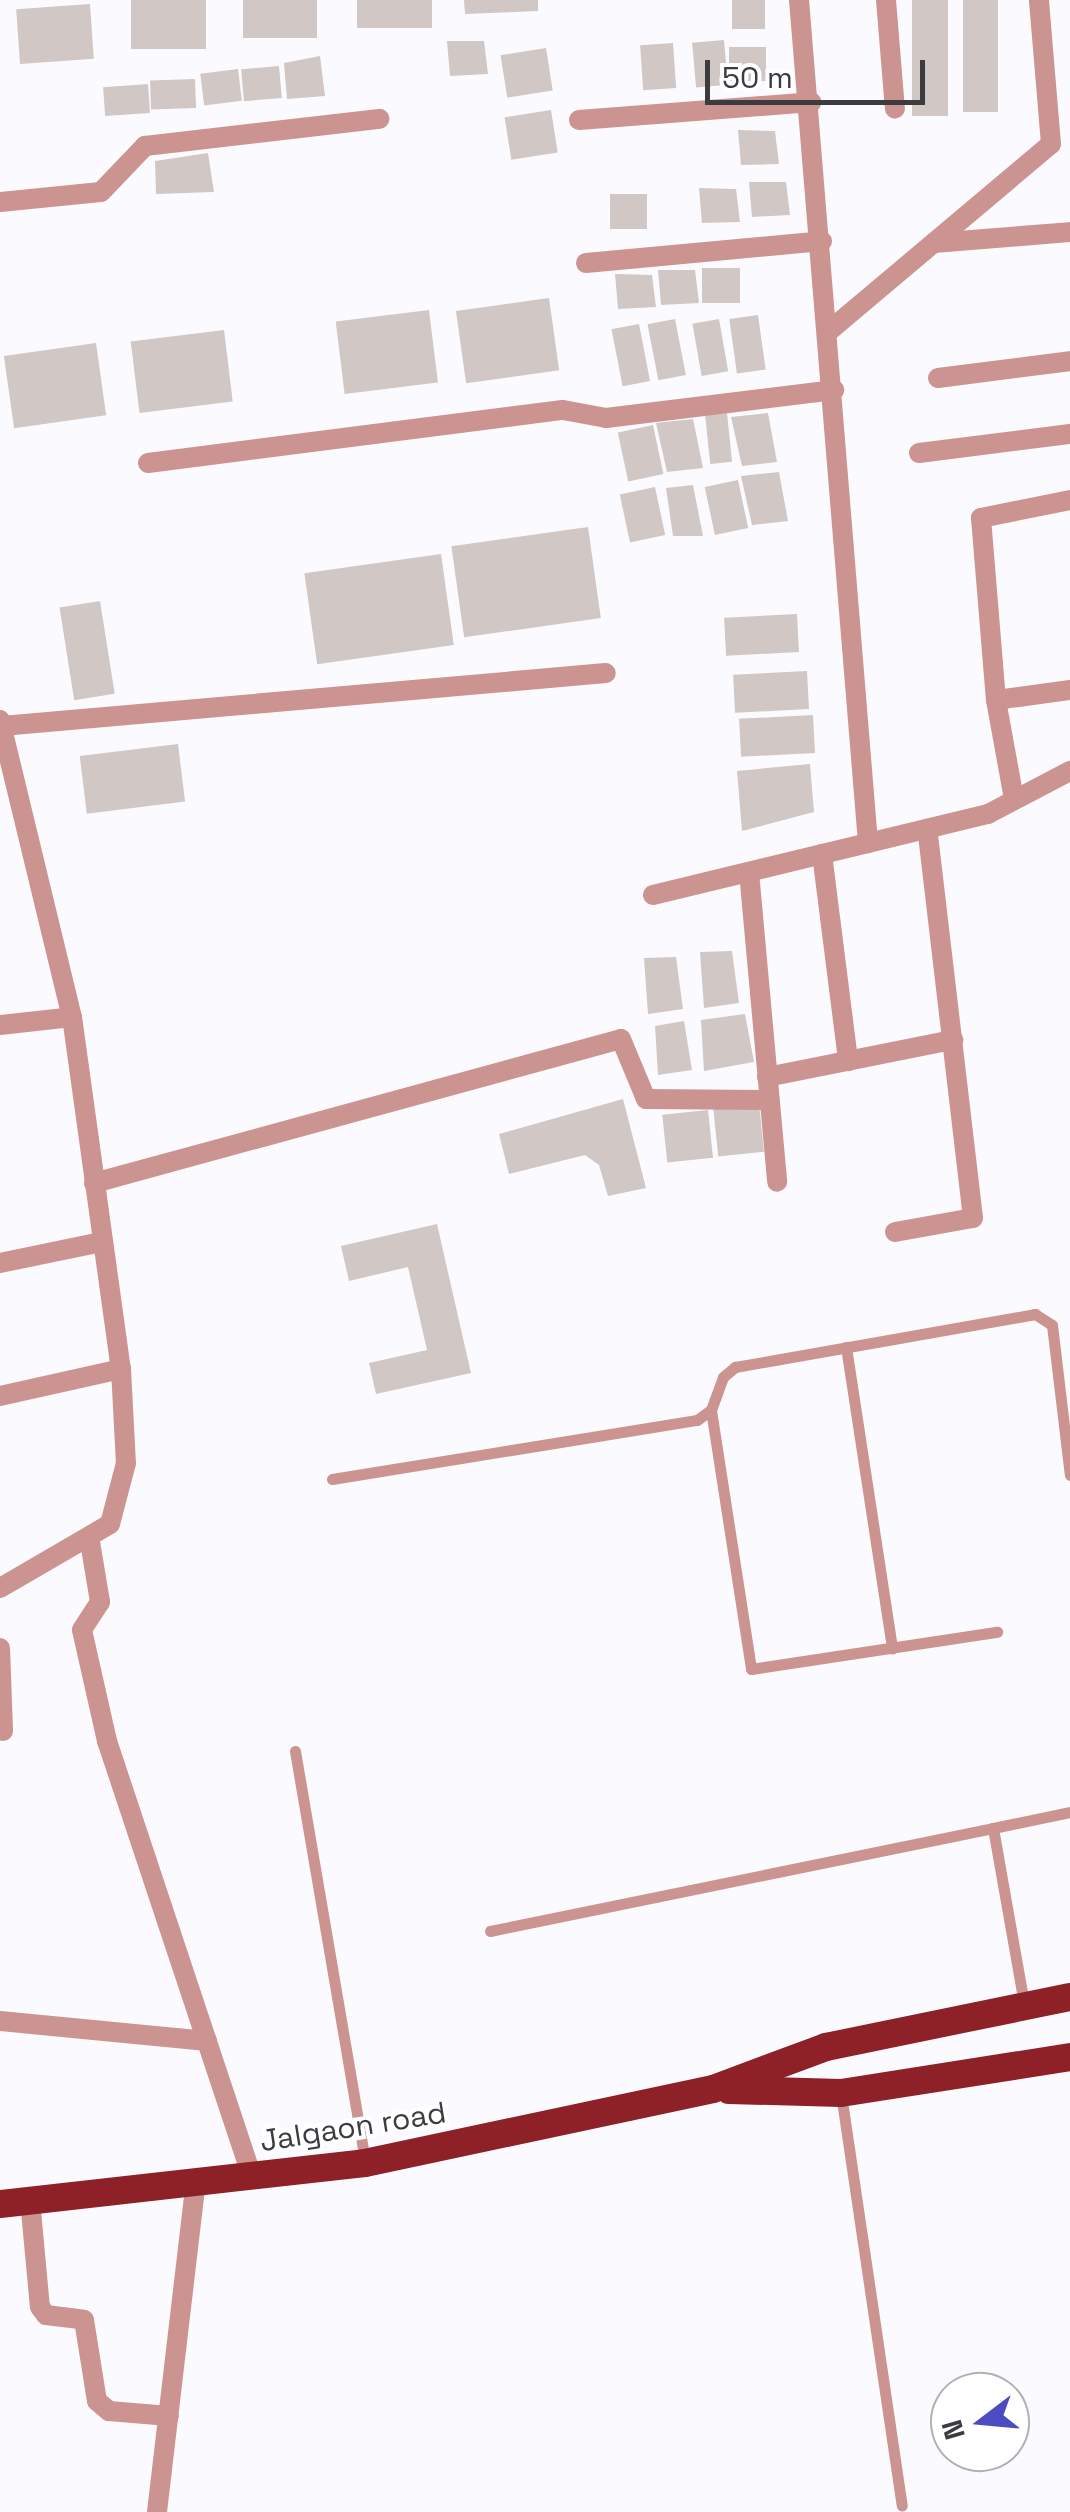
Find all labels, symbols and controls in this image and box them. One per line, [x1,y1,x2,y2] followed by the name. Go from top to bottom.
[710,40,930,102] scale bar
[722,58,793,97] text: 50 m
[257,2095,449,2159] street label: Jalgaon road
[930,2372,1030,2472] north arrow
[933,2416,973,2444] text: N

